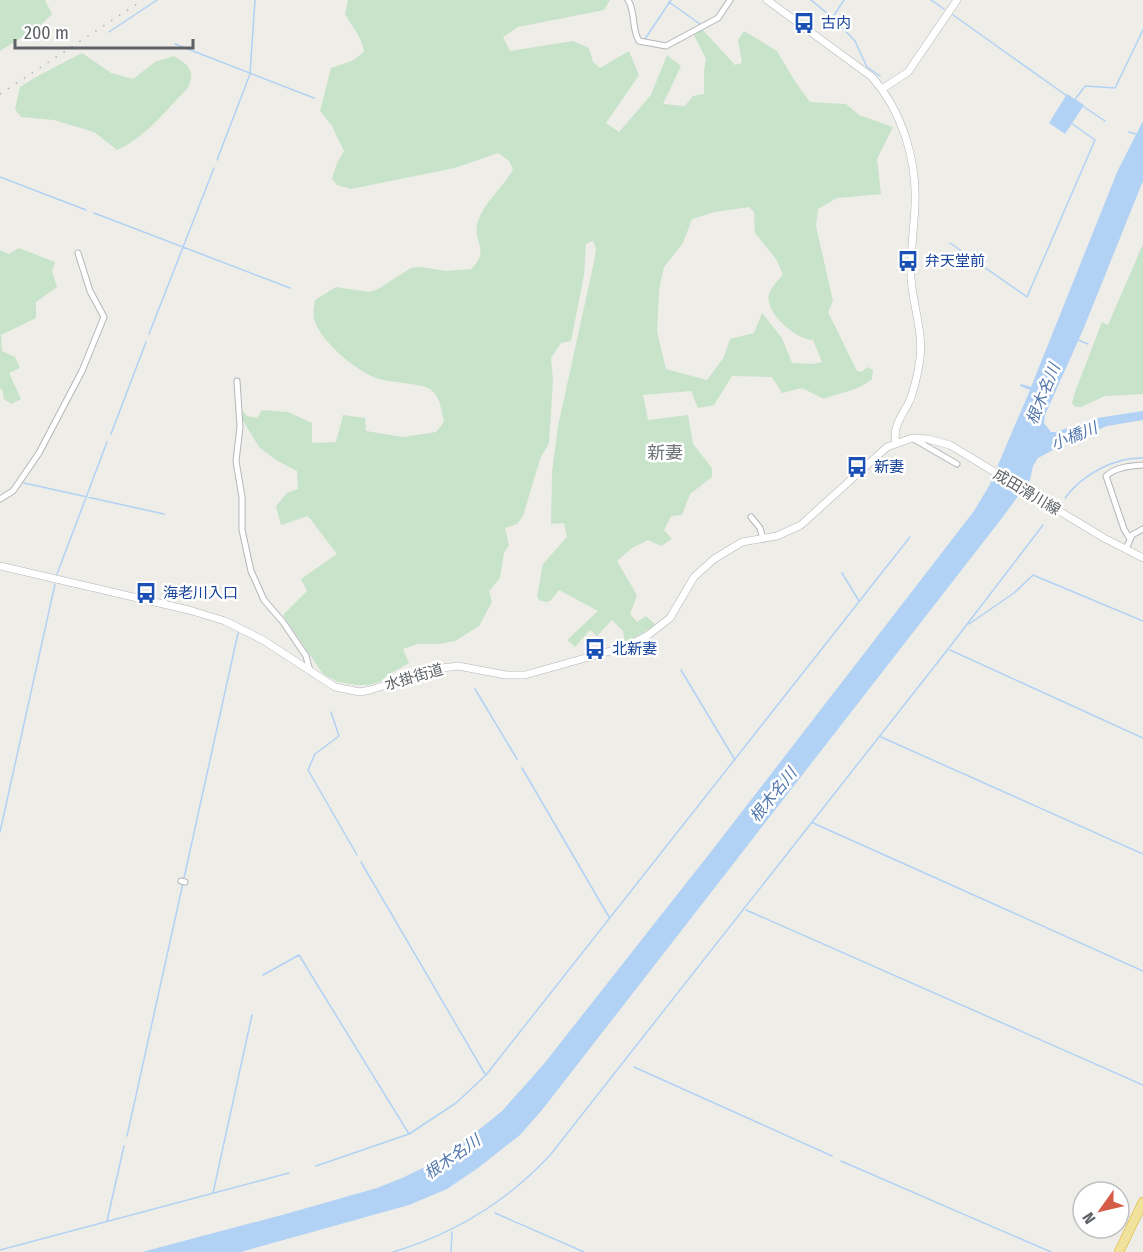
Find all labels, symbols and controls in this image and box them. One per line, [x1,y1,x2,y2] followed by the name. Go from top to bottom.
[792,11,816,35] bus stop icon: 古内
[15,12,194,50] scale bar
[821,14,851,32] place label: 古内
[24,22,69,44] text: 200 m
[896,249,920,273] bus stop icon: 弁天堂前
[925,252,985,270] place label: 弁天堂前
[1022,359,1065,427] water label: 根木名川
[1048,417,1102,454] water label: 小橋川
[647,442,683,464] district label: 新妻
[845,455,869,479] bus stop icon: 新妻
[874,458,904,476] place label: 新妻
[990,465,1064,519] street label: 成田滑川線
[134,581,158,605] bus stop icon: 海老川入口
[163,584,238,602] place label: 海老川入口
[583,637,607,661] bus stop icon: 北新妻
[612,640,657,658] place label: 北新妻
[383,660,445,694] street label: 水掛街道
[745,763,802,826] water label: 根木名川
[420,1130,485,1183] water label: 根木名川
[1071,1180,1131,1240] north arrow
[1078,1209,1100,1227] text: N

